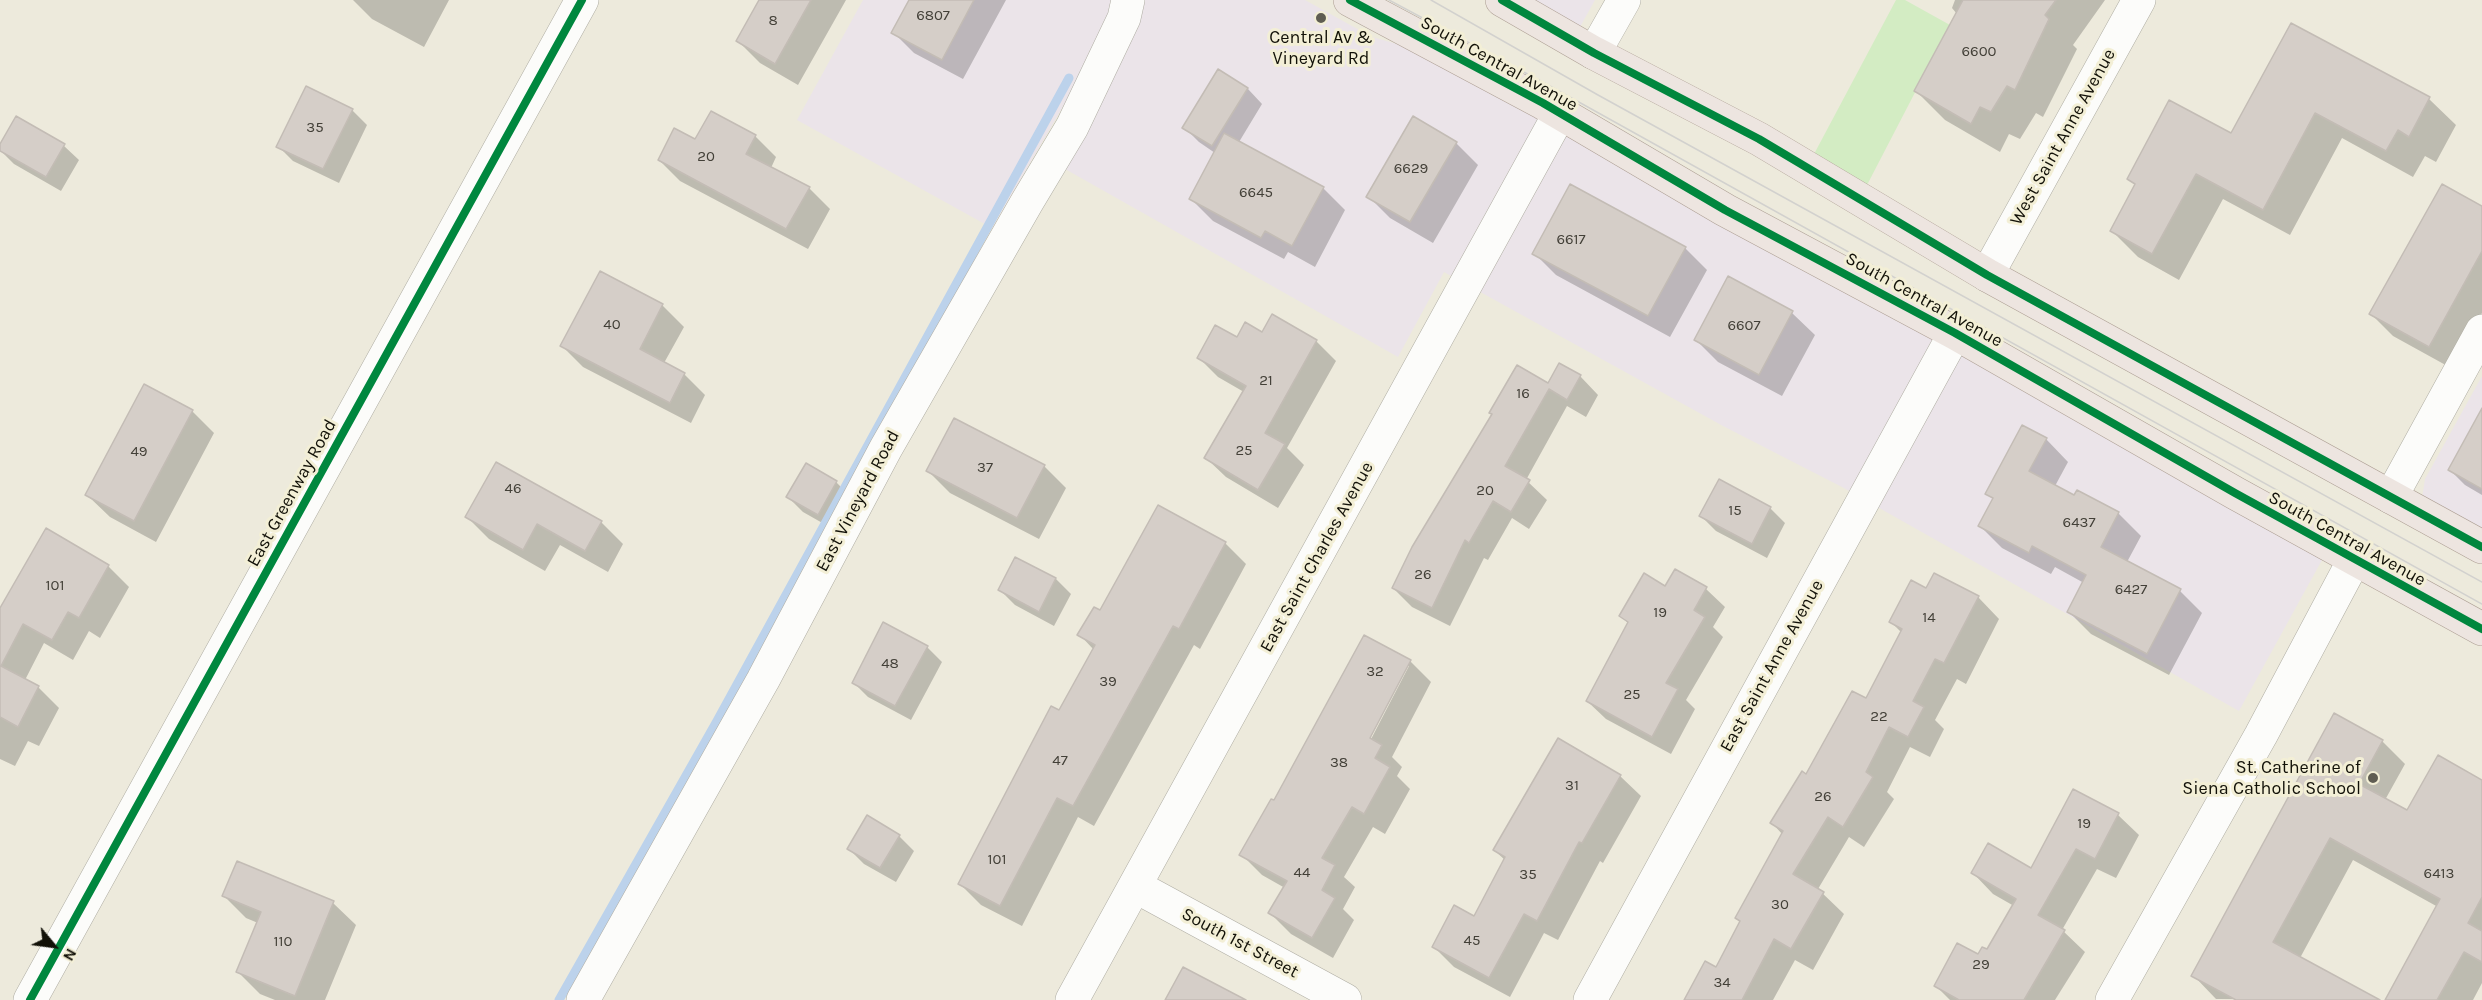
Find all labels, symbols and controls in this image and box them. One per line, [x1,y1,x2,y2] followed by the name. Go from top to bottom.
[916,7,950,25] house number: 6807
[1314,11,1328,25] marker: Central Av & Vineyard Rd
[768,12,778,30] house number: 8
[1417,12,1581,116] street label: South Central Avenue
[1269,27,1373,70] place label: Central Av & Vineyard Rd
[1962,43,1996,61] house number: 6600
[2006,45,2120,229] street label: West Saint Anne Avenue
[306,119,324,137] house number: 35
[697,148,715,166] house number: 20
[1394,160,1428,178] house number: 6629
[1239,184,1273,202] house number: 6645
[1556,231,1586,249] house number: 6617
[1842,248,2006,352] street label: South Central Avenue
[603,316,621,334] house number: 40
[1727,317,1761,335] house number: 6607
[1259,372,1273,390] house number: 21
[1516,385,1530,403] house number: 16
[243,416,341,570] street label: East Greenway Road
[812,426,904,576] street label: East Vineyard Road
[1235,442,1253,460] house number: 25
[130,443,148,461] house number: 49
[1256,458,1378,656] street label: East Saint Charles Avenue
[977,459,993,477] house number: 37
[505,480,521,498] house number: 46
[1476,482,1494,500] house number: 20
[2265,487,2429,591] street label: South Central Avenue
[1728,502,1742,520] house number: 15
[2063,514,2095,532] house number: 6437
[1414,566,1432,584] house number: 26
[1716,576,1828,756] street label: East Saint Anne Avenue
[46,577,64,595] house number: 101
[2115,581,2147,599] house number: 6427
[1653,604,1667,622] house number: 19
[1922,609,1936,627] house number: 14
[881,655,899,673] house number: 48
[1366,663,1384,681] house number: 32
[1099,673,1117,691] house number: 39
[1623,686,1641,704] house number: 25
[1870,708,1888,726] house number: 22
[1052,752,1068,770] house number: 47
[1330,754,1348,772] house number: 38
[2182,757,2361,800] place label: St. Catherine of Siena Catholic School
[2366,771,2380,785] marker: St. Catherine of Siena Catholic School
[1565,777,1579,795] house number: 31
[1814,788,1832,806] house number: 26
[2077,815,2091,833] house number: 19
[988,851,1006,869] house number: 101
[1294,864,1310,882] house number: 44
[2424,865,2454,883] house number: 6413
[1519,866,1537,884] house number: 35
[1771,896,1789,914] house number: 30
[1178,903,1302,983] street label: South 1st Street
[24,916,84,976] north arrow
[1464,932,1480,950] house number: 45
[274,933,292,951] house number: 110
[59,945,81,965] text: N
[1972,956,1990,974] house number: 29
[1713,974,1731,992] house number: 34

